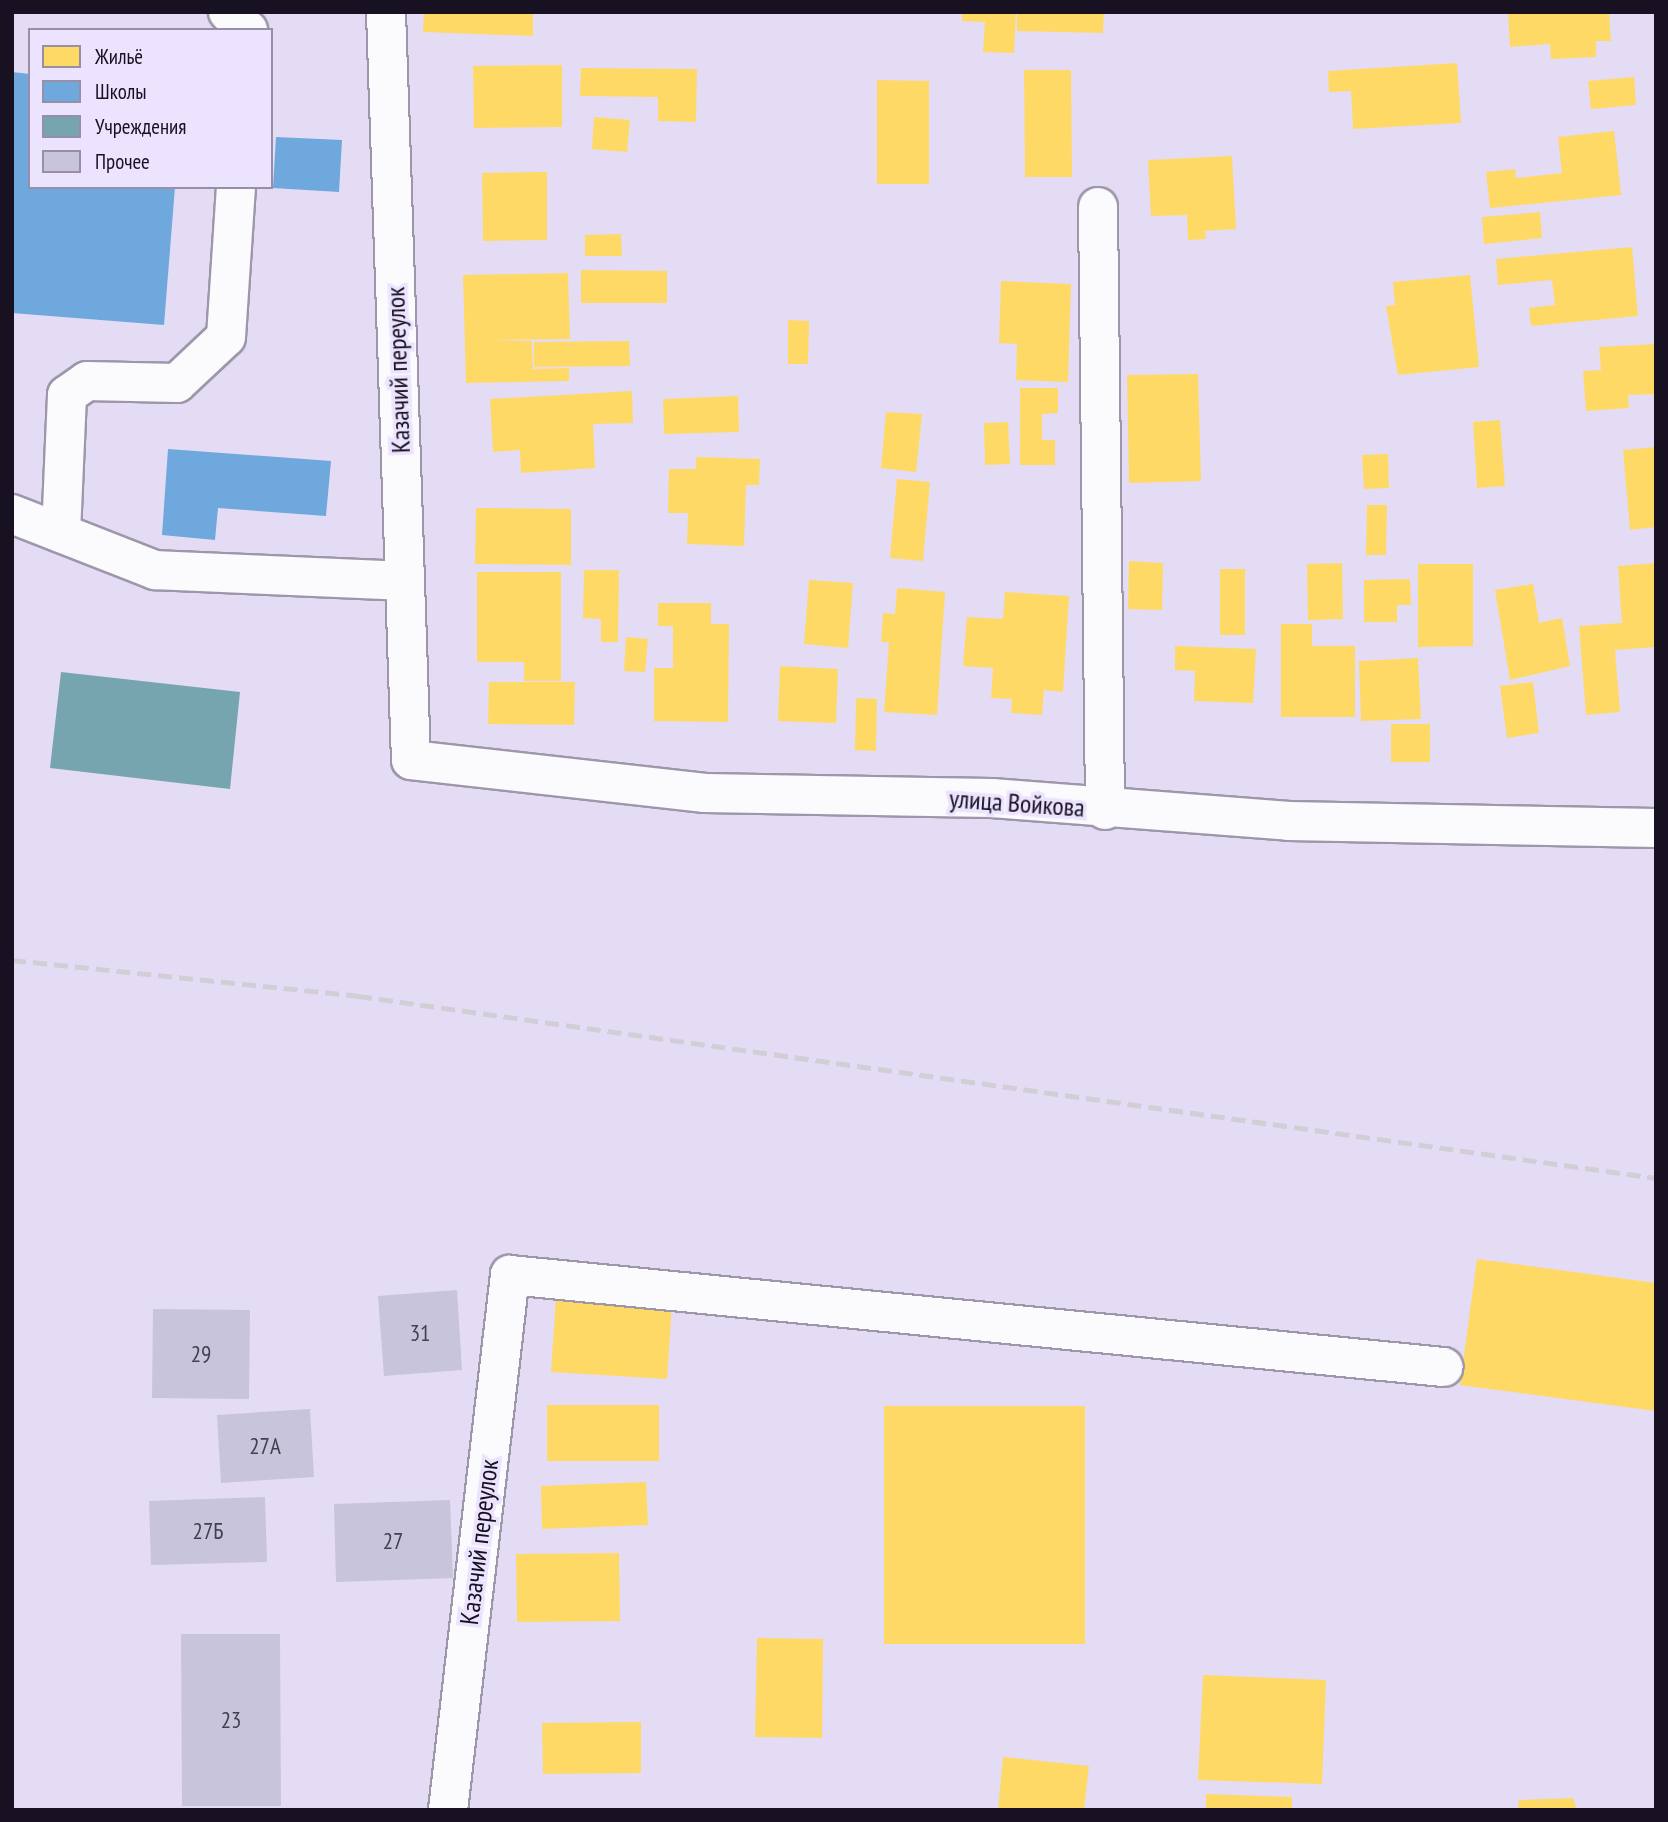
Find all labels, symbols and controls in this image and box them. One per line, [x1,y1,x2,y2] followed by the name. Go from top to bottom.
[28,28,273,189] legend
[95,43,143,70] text: Жильё
[95,78,147,105] text: Школы
[95,113,186,140] text: Учреждения
[95,148,150,175] text: Прочее
[380,286,416,454] street label: Казачий переулок
[948,783,1086,823] street label: улица Войкова
[410,1319,430,1347] house number: 31
[191,1340,211,1368] house number: 29
[249,1432,281,1460] house number: 27А
[453,1458,505,1626] street label: Казачий переулок
[193,1517,223,1545] house number: 27Б
[383,1527,403,1555] house number: 27
[221,1706,241,1734] house number: 23

